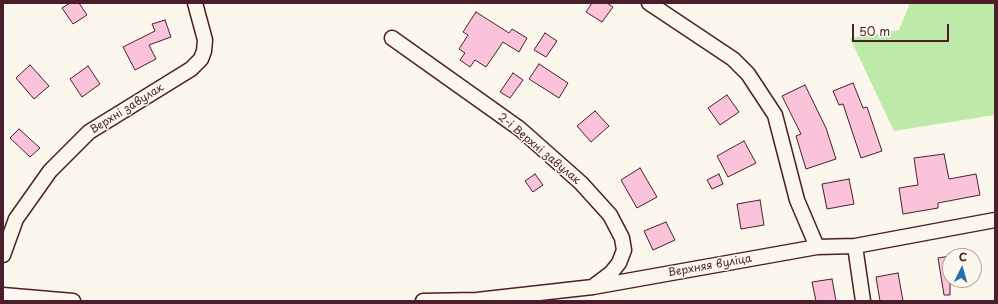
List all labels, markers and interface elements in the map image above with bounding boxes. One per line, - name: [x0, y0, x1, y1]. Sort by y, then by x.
- scale bar: [854, 16, 951, 42]
- text: 50 m: [859, 22, 890, 40]
- street label: Верхні завулак: [88, 81, 166, 137]
- street label: 2-і Верхні завулак: [495, 111, 583, 187]
- north arrow: [942, 248, 982, 288]
- text: С: [958, 248, 968, 265]
- street label: Верхняя вуліца: [667, 252, 753, 280]

